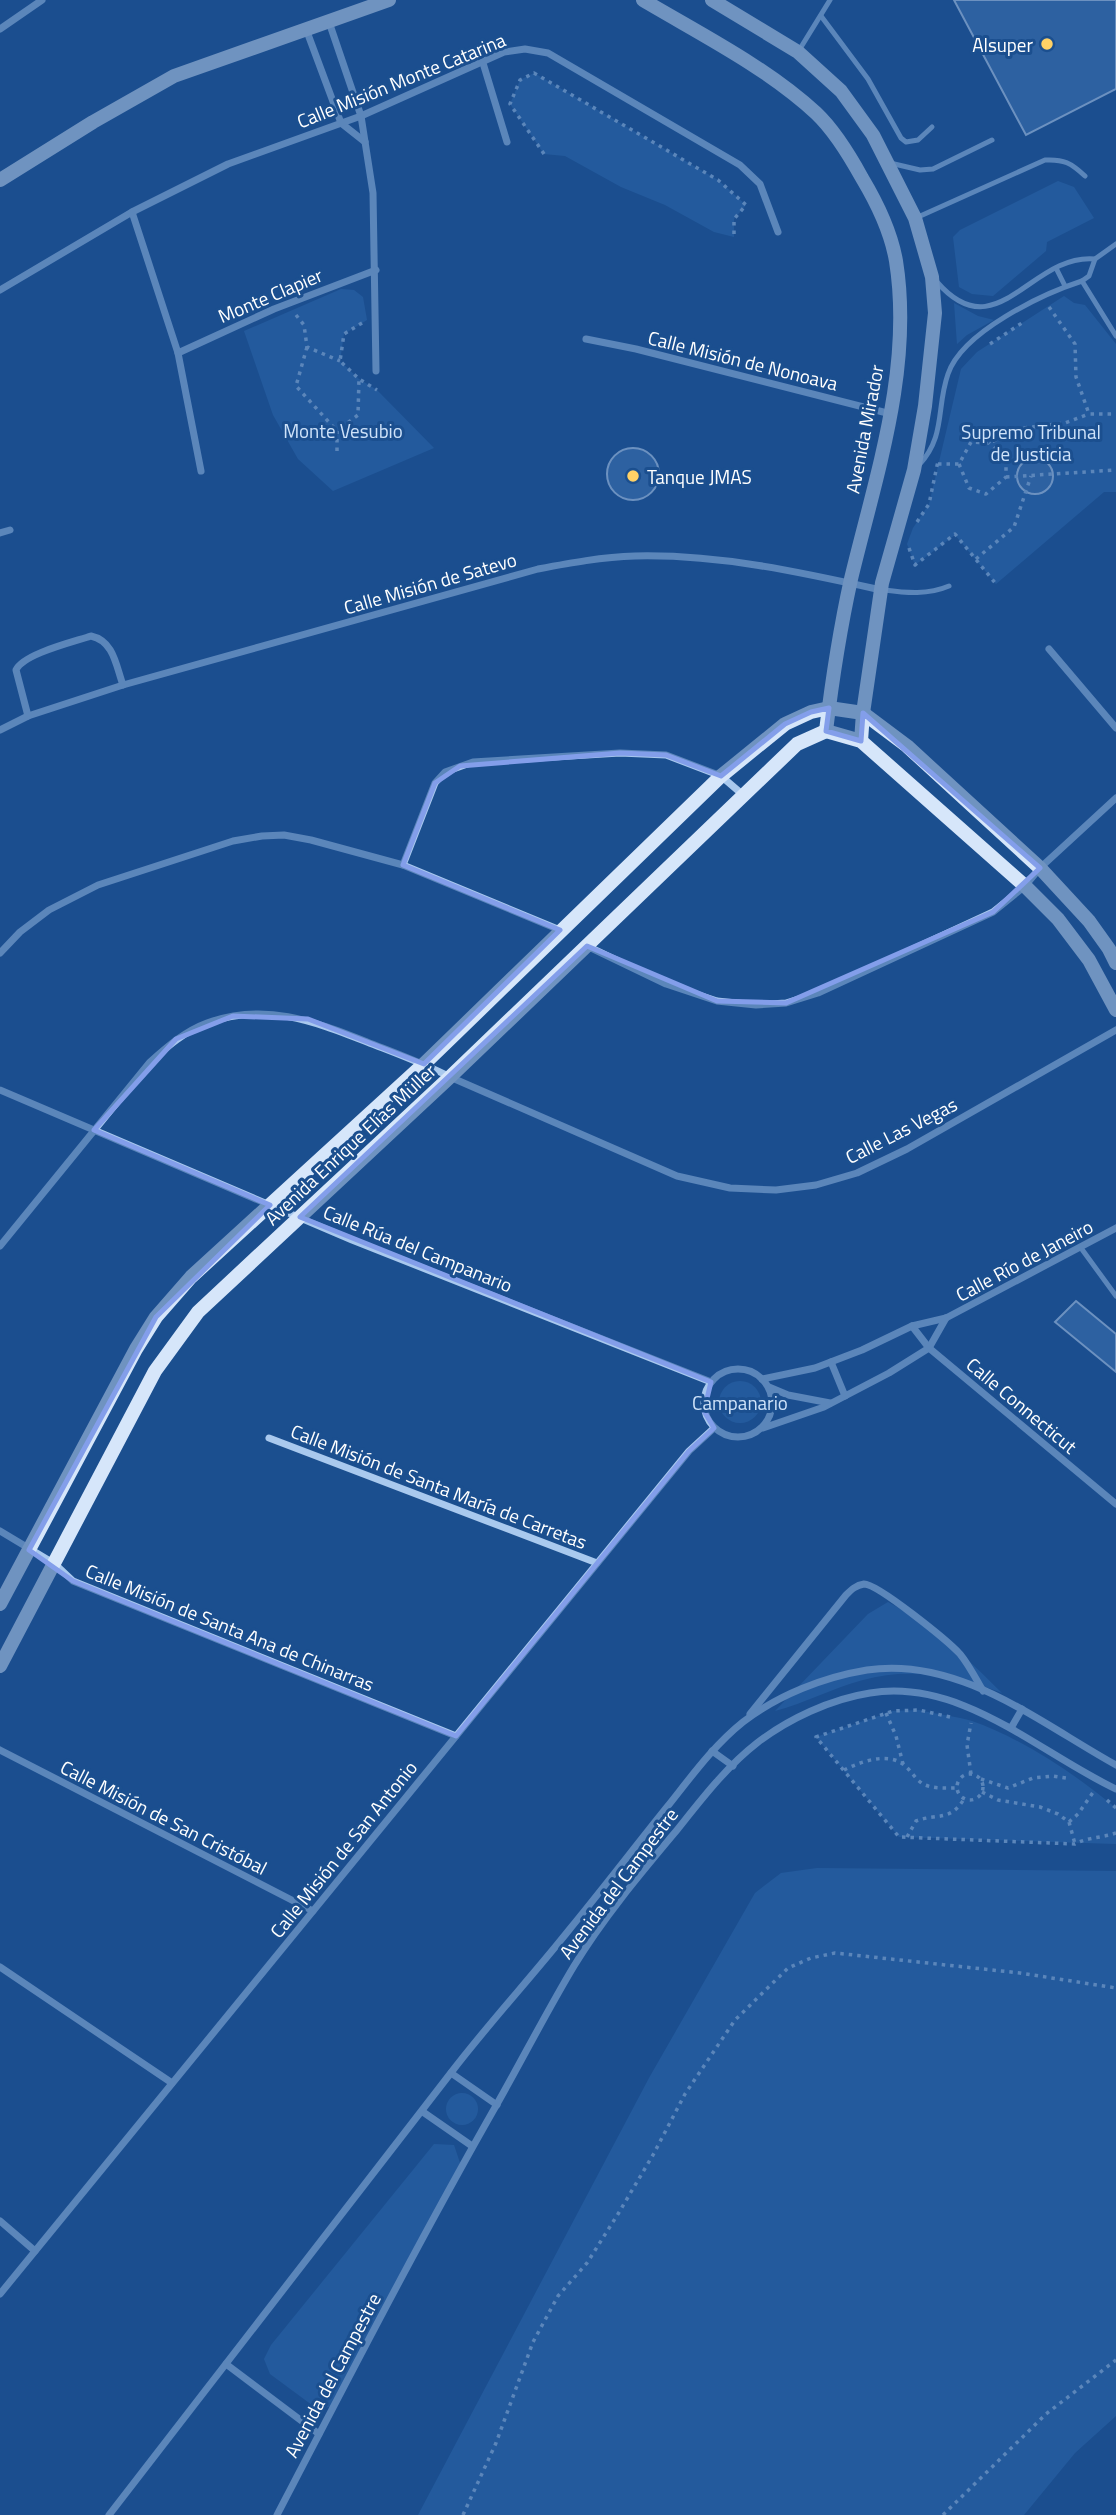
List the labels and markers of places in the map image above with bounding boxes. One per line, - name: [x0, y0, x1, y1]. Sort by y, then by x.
- place label: Alsuper: [972, 30, 1033, 59]
- marker: Alsuper: [1039, 36, 1055, 52]
- place label: Tanque JMAS: [647, 462, 752, 491]
- marker: Tanque JMAS: [625, 468, 641, 484]

